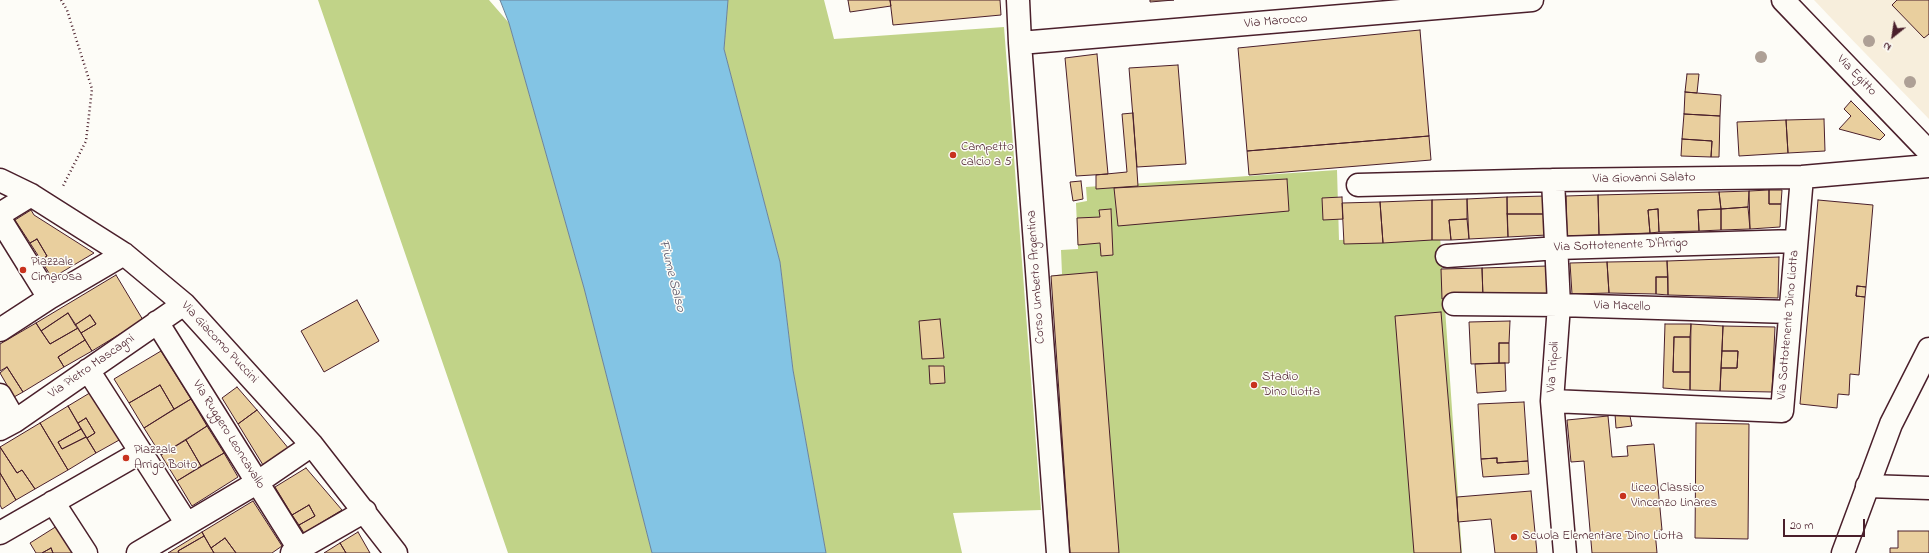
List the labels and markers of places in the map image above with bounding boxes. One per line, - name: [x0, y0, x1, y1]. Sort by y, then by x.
- place label: Campetto calcio a 5: [961, 140, 1014, 171]
- marker: Campetto calcio a 5: [948, 150, 958, 160]
- place label: Piazzale Cimarosa: [31, 255, 82, 286]
- marker: Piazzale Cimarosa: [18, 265, 28, 275]
- place label: Stadio Dino Liotta: [1262, 370, 1320, 401]
- marker: Stadio Dino Liotta: [1249, 380, 1259, 390]
- place label: Piazzale Arrigo Boito: [134, 443, 197, 474]
- marker: Piazzale Arrigo Boito: [121, 453, 131, 463]
- place label: Liceo Classico Vincenzo Linares: [1631, 481, 1717, 512]
- marker: Liceo Classico Vincenzo Linares: [1618, 491, 1628, 501]
- place label: Scuola Elementare Dino Liotta: [1522, 529, 1683, 545]
- marker: Scuola Elementare Dino Liotta: [1509, 532, 1519, 542]

